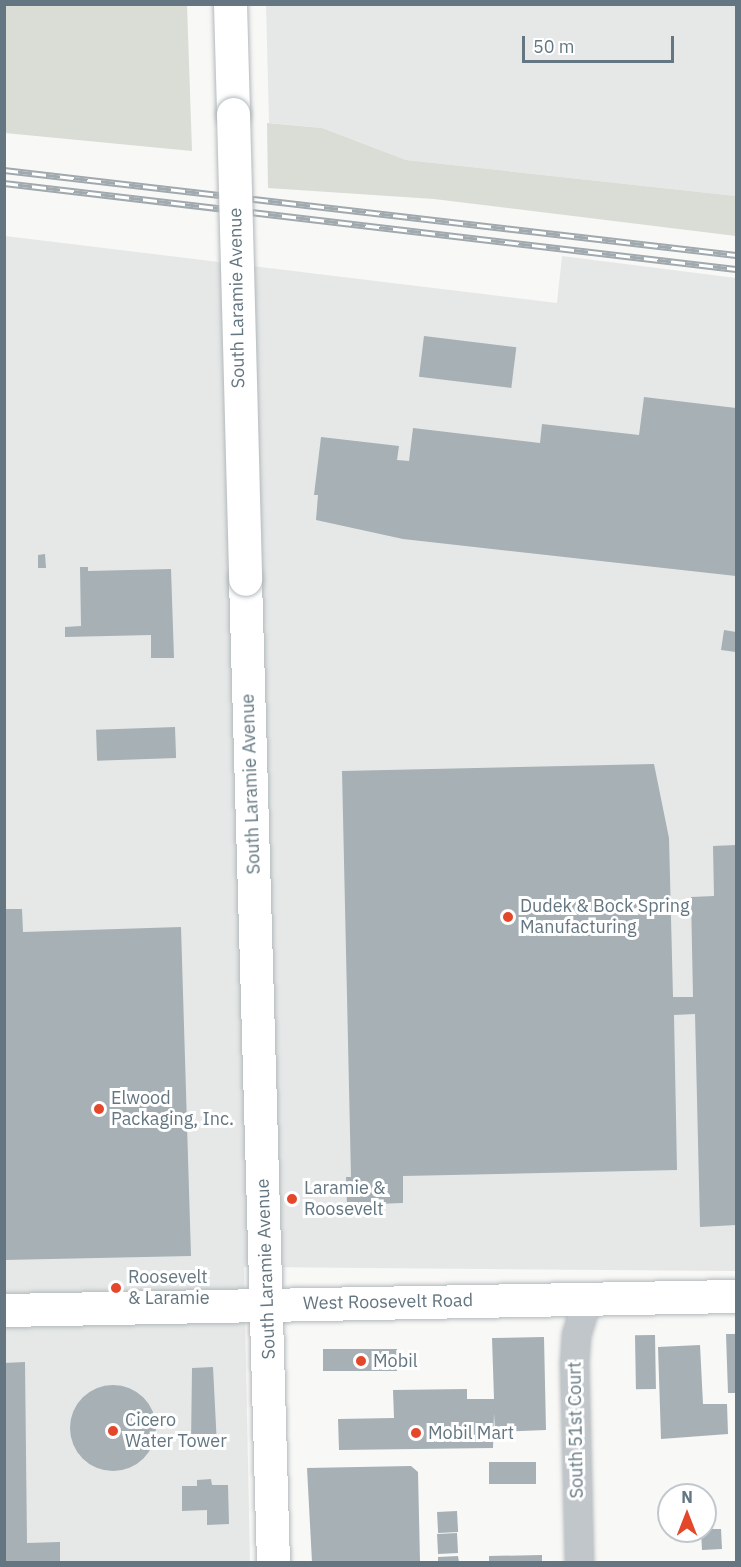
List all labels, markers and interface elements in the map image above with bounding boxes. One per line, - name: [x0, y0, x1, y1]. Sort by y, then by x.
- scale bar: [525, 24, 676, 62]
- text: 50 m: [533, 35, 575, 58]
- street label: South Laramie Avenue: [225, 207, 249, 389]
- street label: South Laramie Avenue: [237, 693, 265, 875]
- place label: Dudek & Bock Spring Manufacturing: [520, 896, 689, 938]
- marker: Dudek & Bock Spring Manufacturing: [501, 910, 515, 924]
- place label: Elwood Packaging, Inc.: [111, 1088, 234, 1130]
- marker: Elwood Packaging, Inc.: [92, 1102, 106, 1116]
- street label: South Laramie Avenue: [252, 1178, 280, 1360]
- place label: Laramie & Roosevelt: [304, 1178, 386, 1220]
- marker: Laramie & Roosevelt: [285, 1192, 299, 1206]
- place label: Roosevelt & Laramie: [128, 1267, 210, 1310]
- marker: Roosevelt & Laramie: [109, 1281, 123, 1295]
- street label: West Roosevelt Road: [303, 1290, 473, 1314]
- place label: Mobil: [373, 1350, 418, 1372]
- marker: Mobil: [354, 1354, 368, 1368]
- street label: South 51st Court: [564, 1361, 588, 1499]
- place label: Cicero Water Tower: [125, 1410, 227, 1452]
- place label: Mobil Mart: [428, 1422, 514, 1444]
- marker: Cicero Water Tower: [106, 1424, 120, 1438]
- marker: Mobil Mart: [409, 1426, 423, 1440]
- north arrow: [657, 1483, 717, 1543]
- text: N: [681, 1487, 693, 1507]

